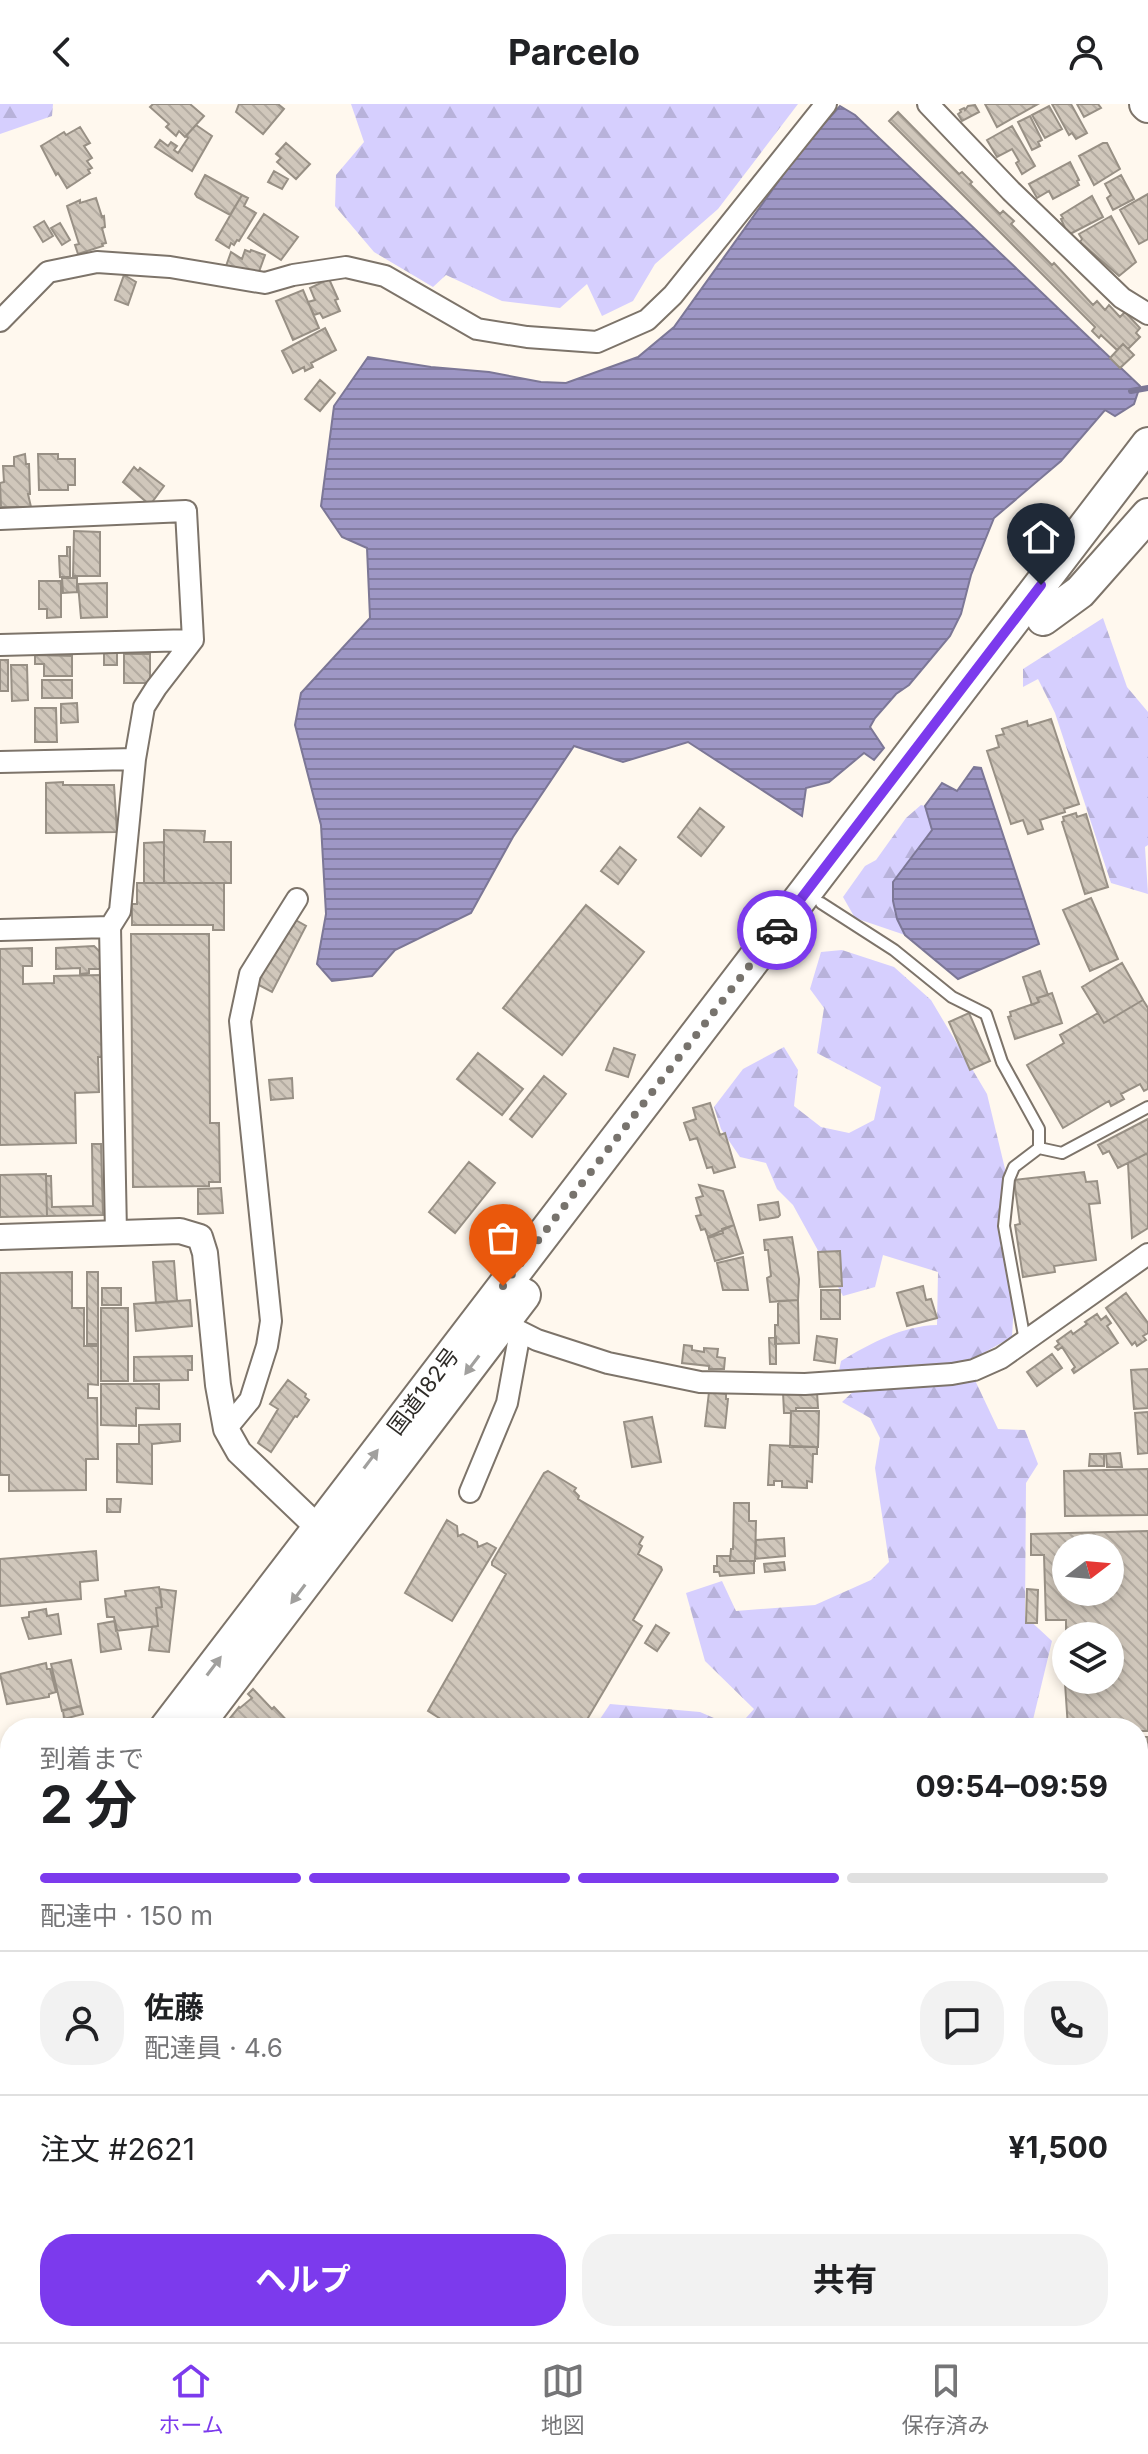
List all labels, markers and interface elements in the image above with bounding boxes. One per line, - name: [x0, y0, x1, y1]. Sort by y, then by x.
- icon: back: [40, 30, 84, 74]
- text: Parcelo: [508, 30, 640, 74]
- icon: person: [1064, 30, 1108, 74]
- pin: [1007, 503, 1075, 585]
- icon: home: [1019, 515, 1063, 559]
- courier: [737, 890, 817, 970]
- icon: car: [755, 908, 799, 952]
- pin: [469, 1204, 537, 1286]
- icon: bag: [481, 1216, 525, 1260]
- street label: 国道182号: [382, 1342, 464, 1440]
- one-way arrow: [464, 1354, 480, 1375]
- one-way arrow: [363, 1449, 379, 1469]
- north arrow: [1052, 1534, 1124, 1606]
- map controls: [1052, 1534, 1124, 1694]
- one-way arrow: [290, 1584, 306, 1604]
- button: layers: [1052, 1622, 1124, 1694]
- one-way arrow: [205, 1656, 221, 1676]
- text: 到着まで: [40, 1743, 144, 1774]
- text: 09:54–09:59: [915, 1768, 1108, 1804]
- text: 2 分: [40, 1773, 137, 1836]
- text: 配達中 · 150 m: [40, 1900, 213, 1931]
- button: person: [40, 1981, 124, 2065]
- button: chat: [920, 1981, 1004, 2065]
- button: phone: [1024, 1981, 1108, 2065]
- text: 佐藤: [144, 1989, 204, 2025]
- text: 配達員 · 4.6: [144, 2032, 283, 2063]
- text: ¥1,500: [1008, 2129, 1108, 2165]
- text: 注文 #2621: [40, 2131, 195, 2167]
- button: ヘルプ: [40, 2234, 566, 2326]
- button: 共有: [582, 2234, 1108, 2326]
- tab: ホーム: [158, 2359, 224, 2439]
- tab: 地図: [541, 2359, 585, 2439]
- tab: 保存済み: [902, 2359, 990, 2439]

